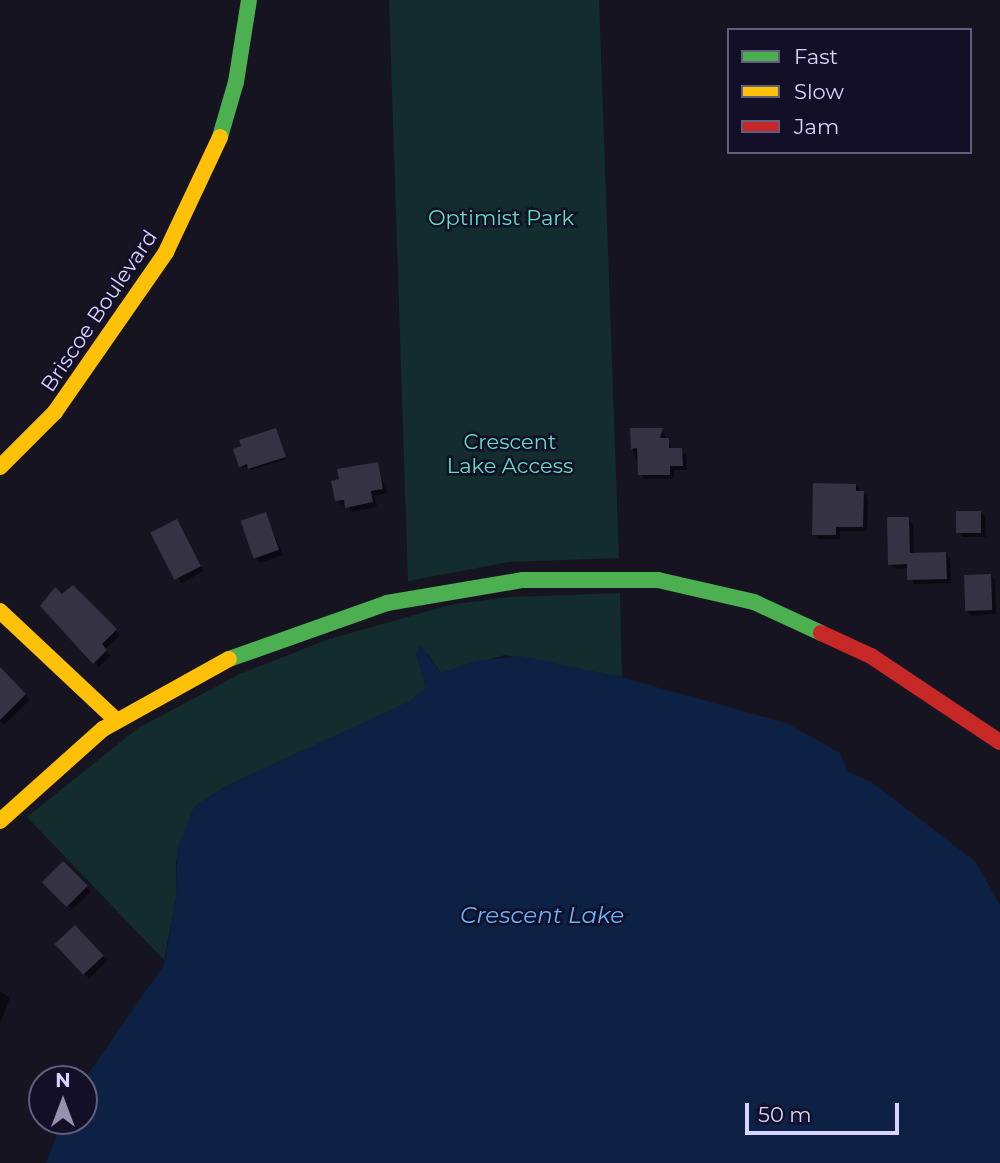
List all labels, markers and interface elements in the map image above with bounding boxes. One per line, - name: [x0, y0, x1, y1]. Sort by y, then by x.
- legend: [727, 28, 972, 154]
- text: Fast: [794, 44, 838, 69]
- text: Slow: [794, 79, 844, 104]
- text: Jam: [794, 114, 839, 139]
- park label: Optimist Park: [428, 205, 574, 231]
- street label: Briscoe Boulevard: [35, 225, 163, 397]
- park label: Crescent Lake Access: [447, 429, 573, 479]
- water label: Crescent Lake: [460, 901, 624, 929]
- north arrow: [28, 1065, 98, 1135]
- text: N: [55, 1069, 71, 1092]
- scale bar: [748, 1090, 902, 1134]
- text: 50 m: [758, 1102, 812, 1127]

